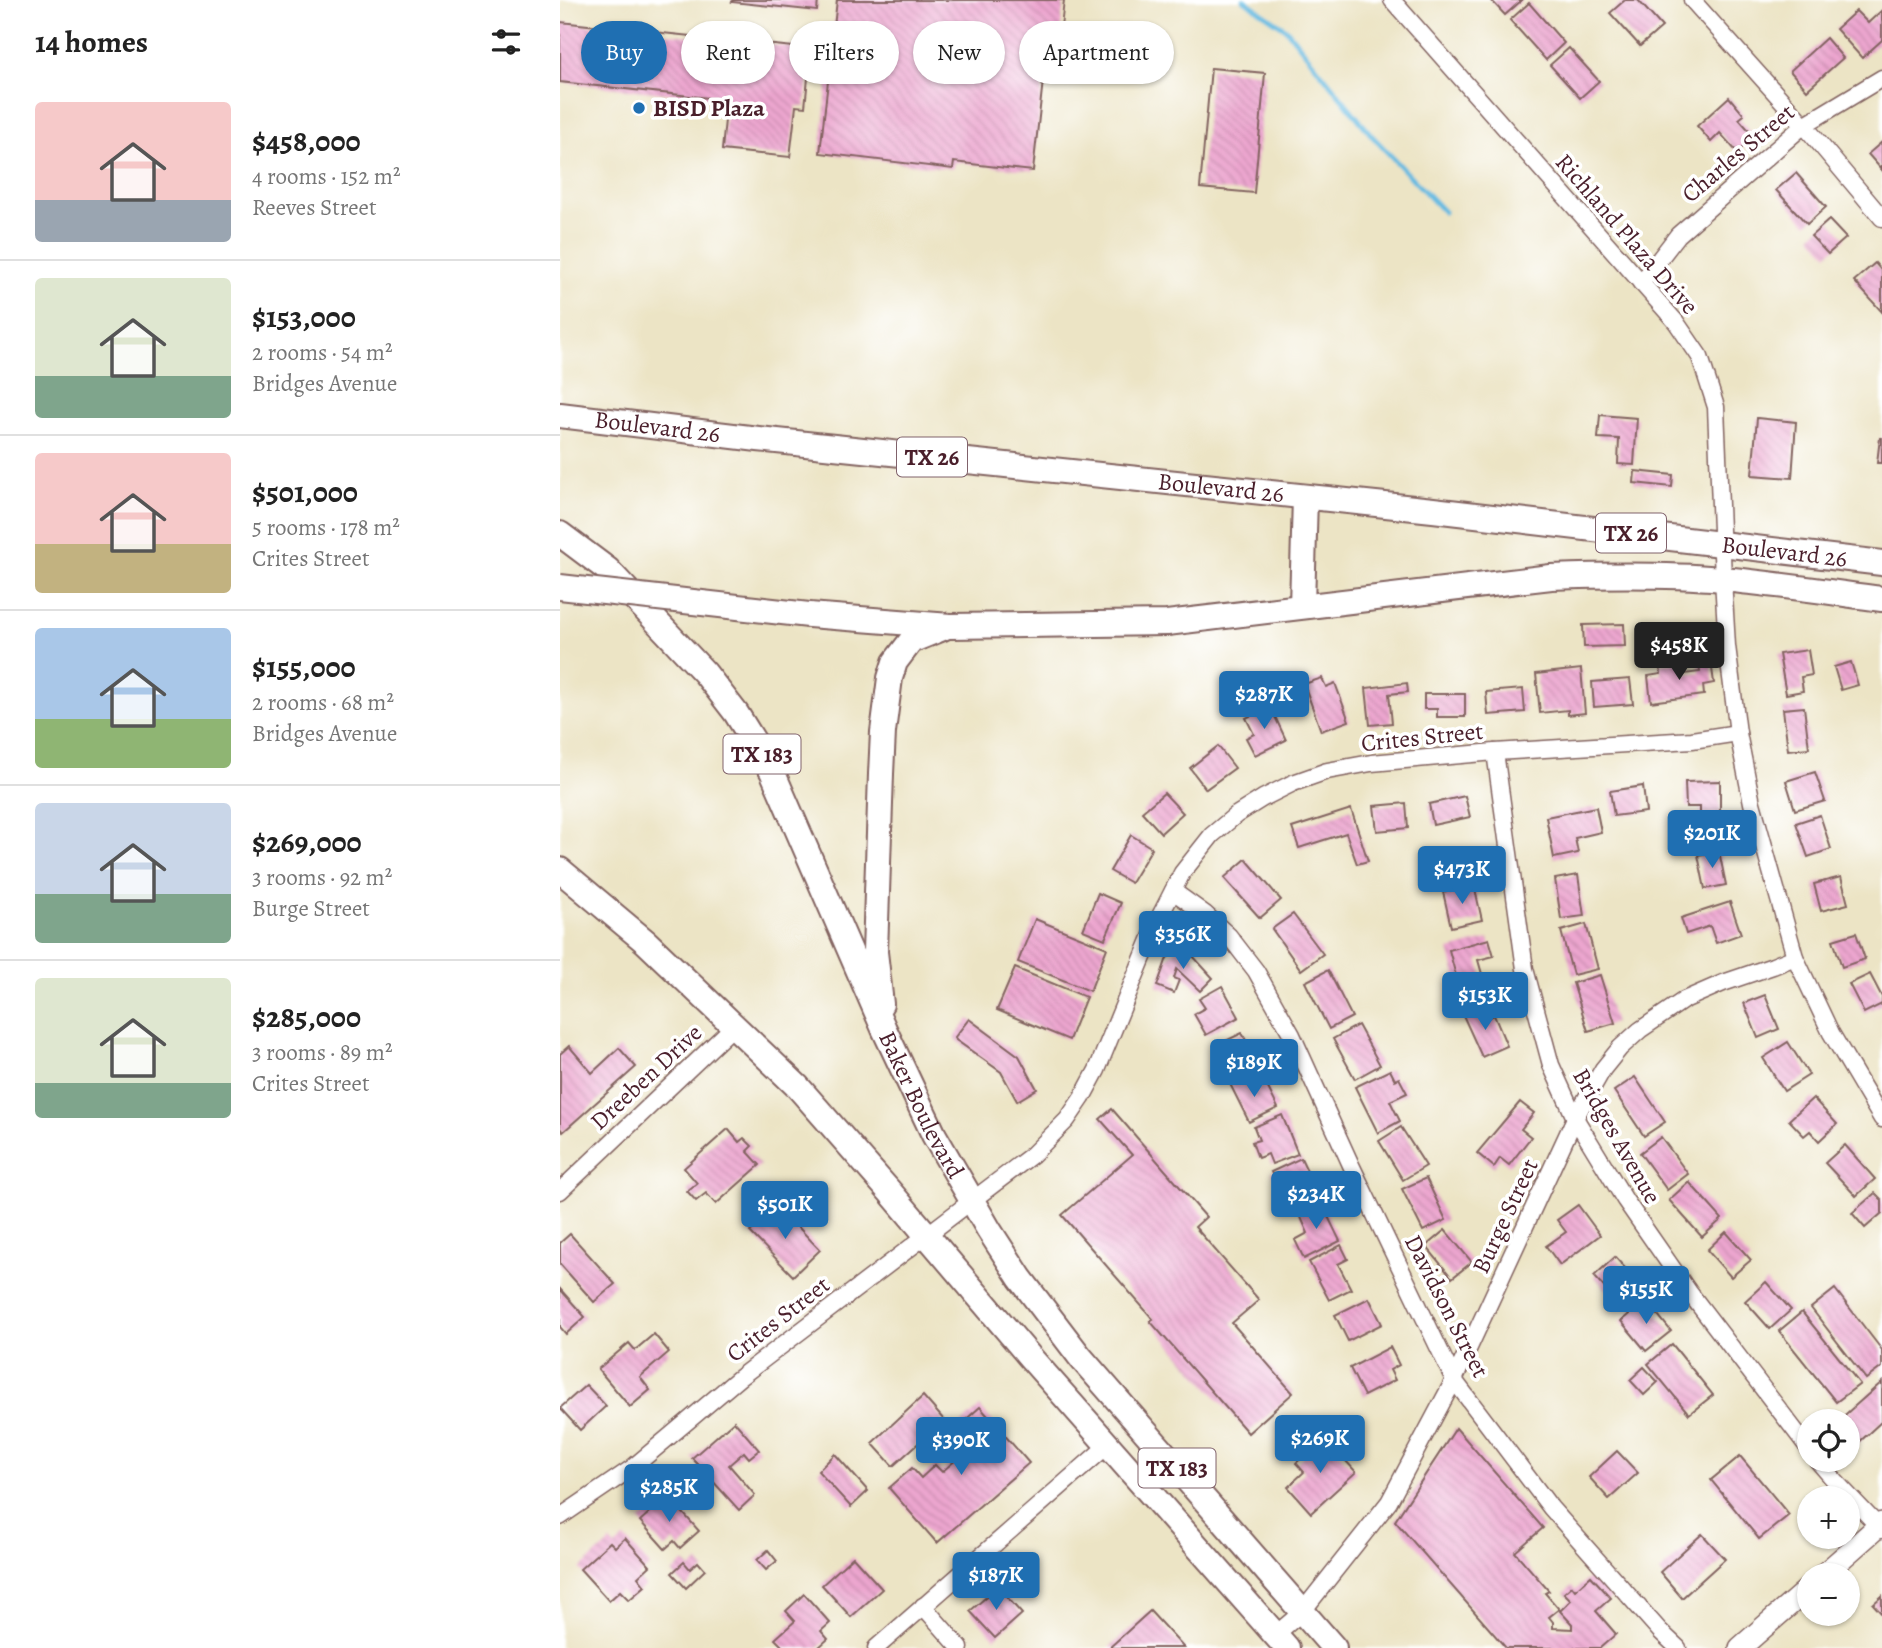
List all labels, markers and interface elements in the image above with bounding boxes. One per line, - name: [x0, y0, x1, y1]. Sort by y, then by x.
- chip: Buy: [581, 21, 667, 84]
- chip: Rent: [681, 21, 775, 84]
- chip: Filters: [789, 21, 899, 84]
- chip: New: [913, 21, 1005, 84]
- chip: Apartment: [1019, 21, 1174, 84]
- text: 14 homes: [35, 22, 148, 62]
- icon: filters: [487, 23, 525, 61]
- place label: BISD Plaza: [653, 92, 765, 124]
- street label: Charles Street: [1675, 96, 1801, 210]
- marker: BISD Plaza: [631, 100, 647, 116]
- text: $458,000: [252, 121, 361, 161]
- icon: home: [91, 130, 175, 214]
- street label: Richland Plaza Drive: [1548, 147, 1706, 321]
- text: 4 rooms · 152 m²: [252, 161, 400, 192]
- text: Reeves Street: [252, 192, 377, 223]
- text: $153,000: [252, 297, 356, 337]
- icon: home: [91, 306, 175, 390]
- text: 2 rooms · 54 m²: [252, 337, 393, 368]
- text: Bridges Avenue: [252, 368, 397, 399]
- street label: Boulevard 26: [593, 403, 722, 450]
- road number: TX 26: [897, 438, 967, 477]
- street label: Boulevard 26: [1157, 465, 1285, 510]
- text: $501,000: [252, 472, 358, 512]
- icon: home: [91, 481, 175, 565]
- text: 5 rooms · 178 m²: [252, 512, 400, 543]
- road number: TX 26: [1596, 513, 1666, 552]
- street label: Boulevard 26: [1720, 528, 1849, 575]
- text: Crites Street: [252, 543, 369, 574]
- pin: $458K: [1630, 622, 1728, 682]
- text: $458K: [1650, 629, 1708, 660]
- text: $155,000: [252, 647, 356, 687]
- icon: home: [91, 656, 175, 740]
- pin: $287K: [1215, 672, 1313, 731]
- text: $287K: [1235, 678, 1293, 709]
- text: 2 rooms · 68 m²: [252, 687, 394, 718]
- street label: Crites Street: [1359, 715, 1485, 759]
- text: Bridges Avenue: [252, 718, 397, 749]
- road number: TX 183: [724, 734, 801, 774]
- pin: $201K: [1663, 810, 1761, 870]
- text: $201K: [1684, 817, 1740, 848]
- text: $269,000: [252, 822, 362, 862]
- icon: home: [91, 831, 175, 915]
- pin: $473K: [1413, 846, 1511, 906]
- text: $473K: [1434, 853, 1490, 884]
- text: 3 rooms · 92 m²: [252, 862, 392, 893]
- text: Burge Street: [252, 893, 370, 924]
- pin: $356K: [1134, 912, 1232, 971]
- text: $356K: [1155, 918, 1211, 949]
- pin: $153K: [1436, 972, 1534, 1032]
- text: $153K: [1458, 979, 1512, 1010]
- text: $285,000: [252, 997, 361, 1037]
- icon: home: [91, 1006, 175, 1090]
- street label: Dreeben Drive: [583, 1017, 709, 1137]
- street label: Baker Boulevard: [871, 1026, 972, 1184]
- text: 3 rooms · 89 m²: [252, 1037, 393, 1068]
- pin: $189K: [1205, 1040, 1303, 1099]
- text: $189K: [1226, 1046, 1282, 1077]
- street label: Bridges Avenue: [1565, 1062, 1669, 1210]
- text: Crites Street: [252, 1068, 369, 1099]
- street label: Burge Street: [1464, 1153, 1546, 1279]
- pin: $234K: [1267, 1172, 1365, 1231]
- text: $234K: [1287, 1178, 1345, 1209]
- pin: $501K: [736, 1182, 834, 1241]
- text: $501K: [757, 1188, 813, 1219]
- street label: Davidson Street: [1397, 1229, 1497, 1383]
- pin: $155K: [1597, 1266, 1695, 1326]
- street label: Crites Street: [720, 1269, 836, 1369]
- text: $155K: [1619, 1273, 1673, 1304]
- map controls: [1797, 1409, 1860, 1626]
- button: locate: [1797, 1409, 1860, 1472]
- pin: $269K: [1271, 1416, 1369, 1475]
- pin: $390K: [912, 1418, 1010, 1477]
- text: $269K: [1291, 1422, 1349, 1453]
- text: $390K: [932, 1424, 990, 1455]
- road number: TX 183: [1138, 1448, 1216, 1488]
- pin: $285K: [620, 1464, 718, 1524]
- text: $285K: [640, 1471, 698, 1502]
- button: +: [1797, 1486, 1860, 1549]
- pin: $187K: [947, 1552, 1045, 1612]
- text: $187K: [969, 1559, 1023, 1590]
- button: −: [1797, 1563, 1860, 1626]

